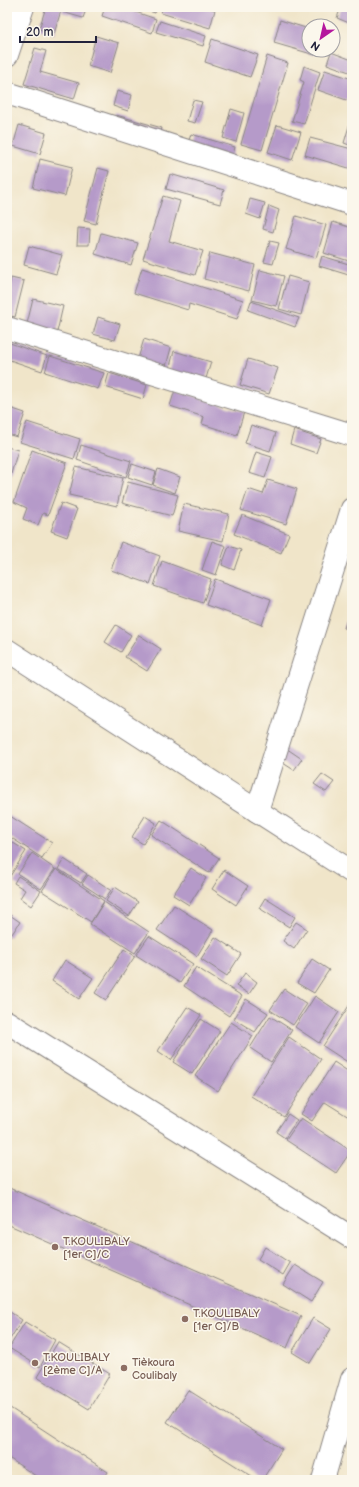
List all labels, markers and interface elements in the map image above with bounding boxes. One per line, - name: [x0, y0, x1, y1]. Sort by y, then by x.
- scale bar: [20, 18, 96, 44]
- north arrow: [301, 18, 341, 58]
- text: 20 m: [26, 25, 53, 40]
- text: N: [309, 38, 323, 54]
- place label: T.KOULIBALY [1er C]/C: [63, 1235, 130, 1261]
- marker: T.KOULIBALY [1er C]/C: [50, 1242, 60, 1252]
- place label: T.KOULIBALY [1er C]/B: [193, 1307, 260, 1333]
- marker: T.KOULIBALY [1er C]/B: [180, 1314, 190, 1324]
- place label: T.KOULIBALY [2ème C]/A: [43, 1351, 110, 1377]
- place label: Tièkoura Coulibaly: [132, 1356, 177, 1382]
- marker: T.KOULIBALY [2ème C]/A: [30, 1358, 40, 1368]
- marker: Tièkoura Coulibaly: [119, 1363, 129, 1373]

